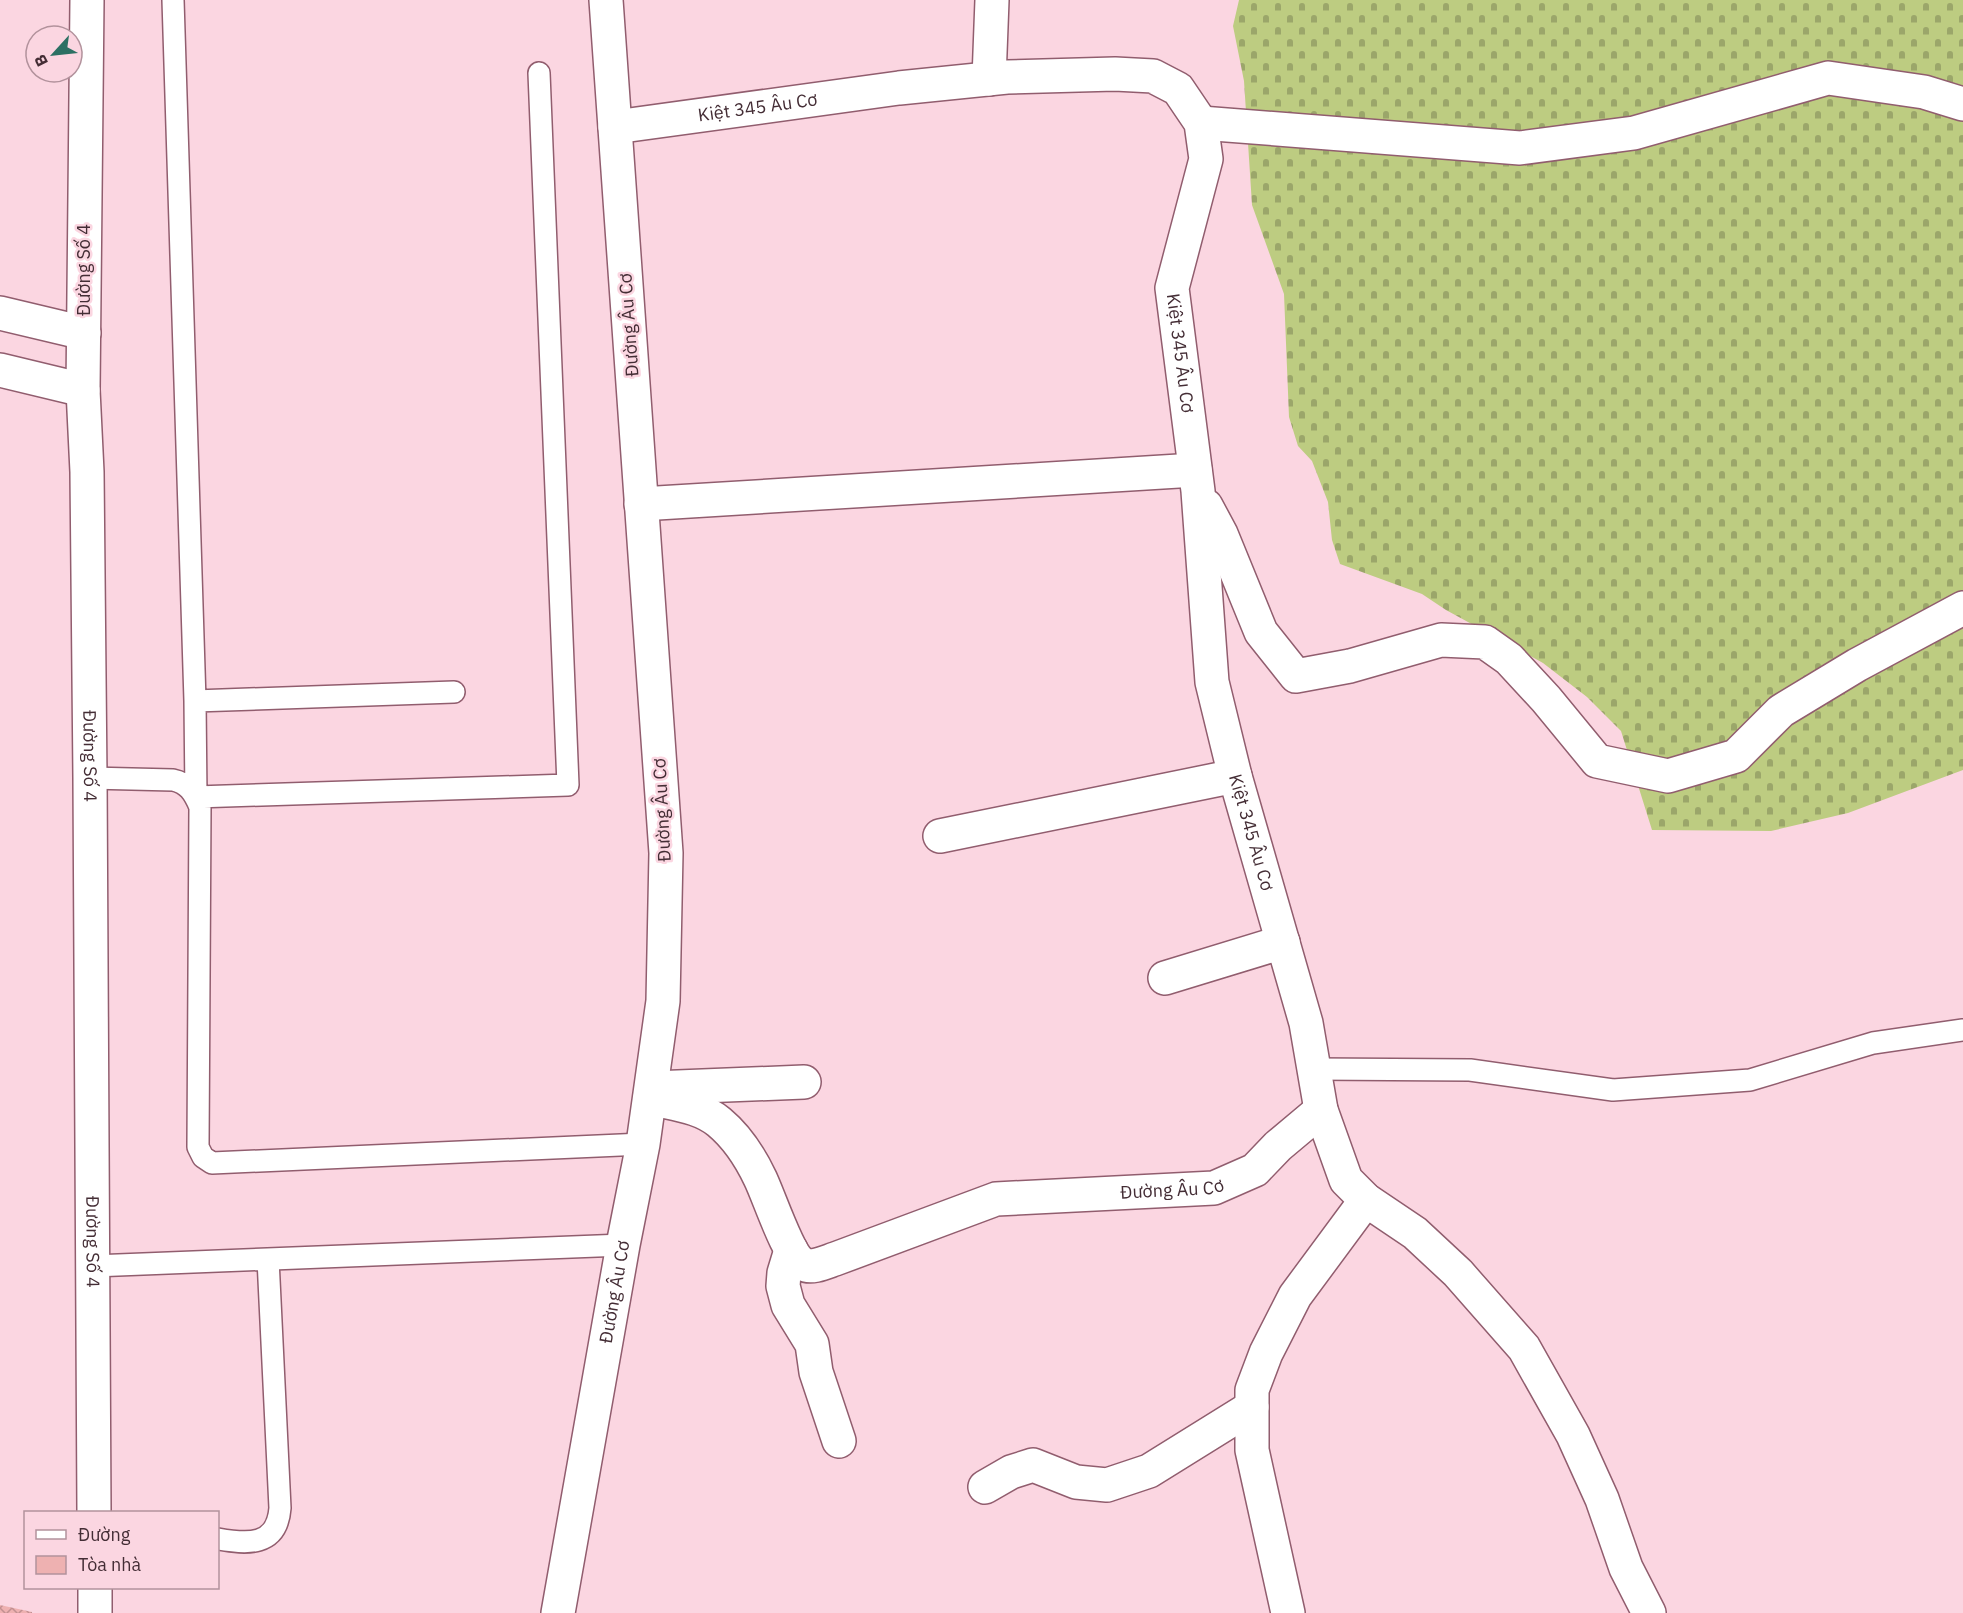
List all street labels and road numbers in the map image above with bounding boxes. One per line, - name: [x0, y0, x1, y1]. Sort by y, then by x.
- street label: Kiệt 345 Âu Cơ: [696, 87, 819, 126]
- street label: Đường Số 4: [72, 224, 95, 316]
- street label: Đường Âu Cơ: [613, 273, 644, 378]
- street label: Kiệt 345 Âu Cơ: [1162, 292, 1200, 414]
- street label: Đường Số 4: [78, 710, 102, 802]
- street label: Đường Âu Cơ: [647, 758, 676, 862]
- street label: Kiệt 345 Âu Cơ: [1224, 771, 1279, 893]
- street label: Đường Âu Cơ: [1120, 1173, 1227, 1204]
- street label: Đường Số 4: [81, 1196, 105, 1288]
- street label: Đường Âu Cơ: [594, 1239, 635, 1345]

